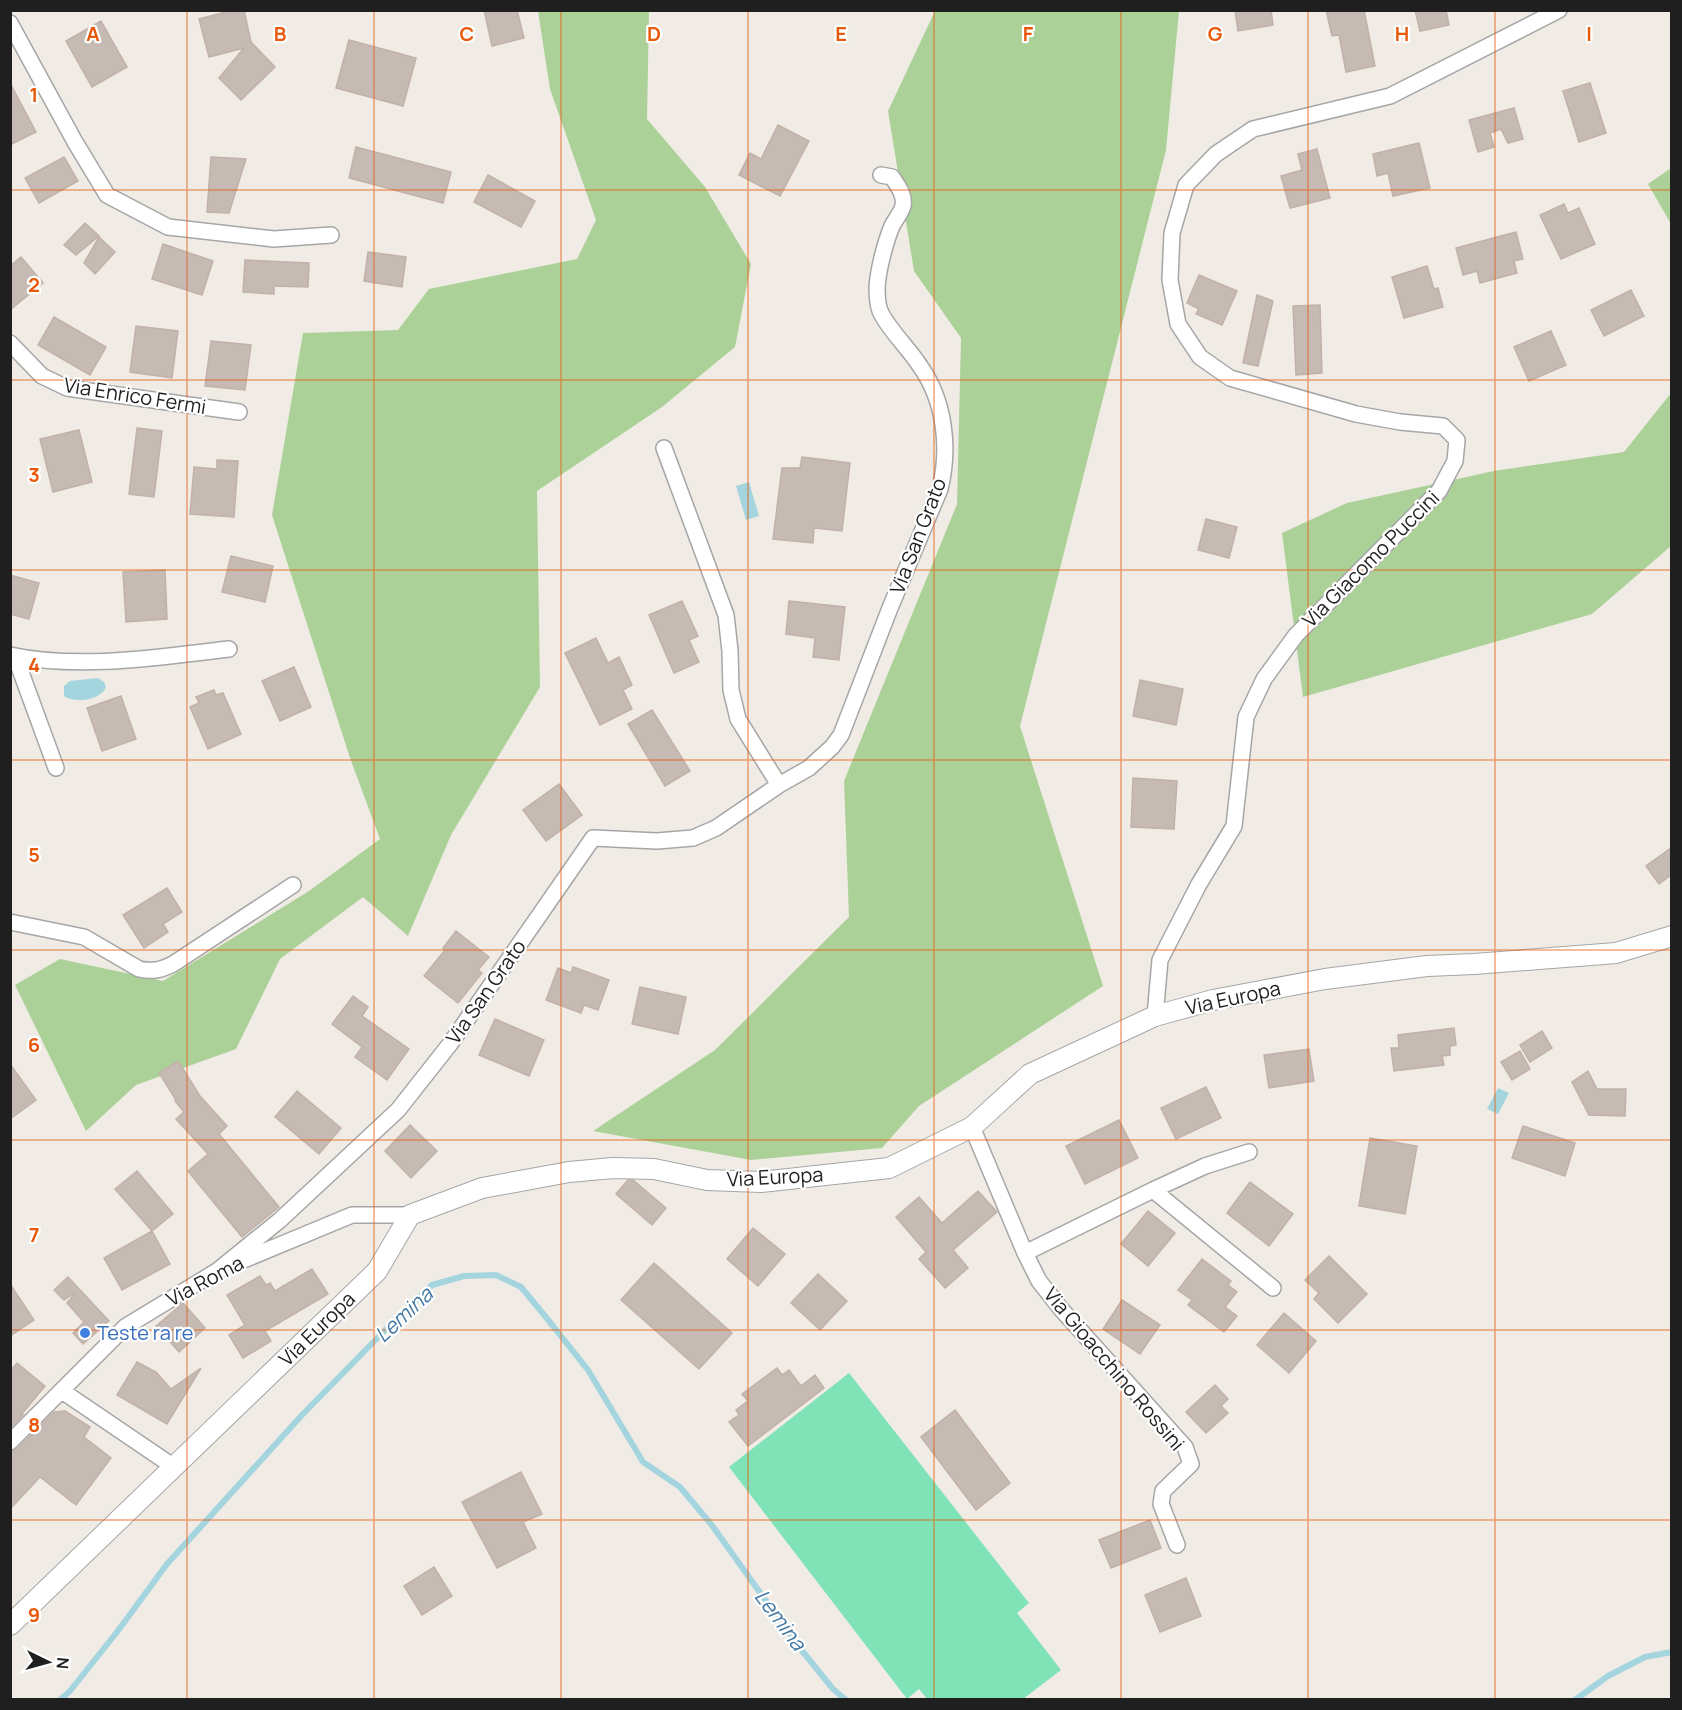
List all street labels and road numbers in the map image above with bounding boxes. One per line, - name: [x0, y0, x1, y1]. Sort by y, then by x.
- street label: Via Enrico Fermi: [62, 371, 208, 420]
- street label: Via San Grato: [883, 474, 952, 598]
- street label: Via Giacomo Puccini: [1296, 484, 1445, 633]
- street label: Via San Grato: [439, 934, 532, 1050]
- street label: Via Europa: [1183, 974, 1283, 1021]
- street label: Via Europa: [726, 1160, 824, 1193]
- street label: Via Roma: [161, 1249, 248, 1312]
- street label: Via Gioacchino Rossini: [1038, 1281, 1191, 1456]
- street label: Via Europa: [273, 1285, 361, 1372]

